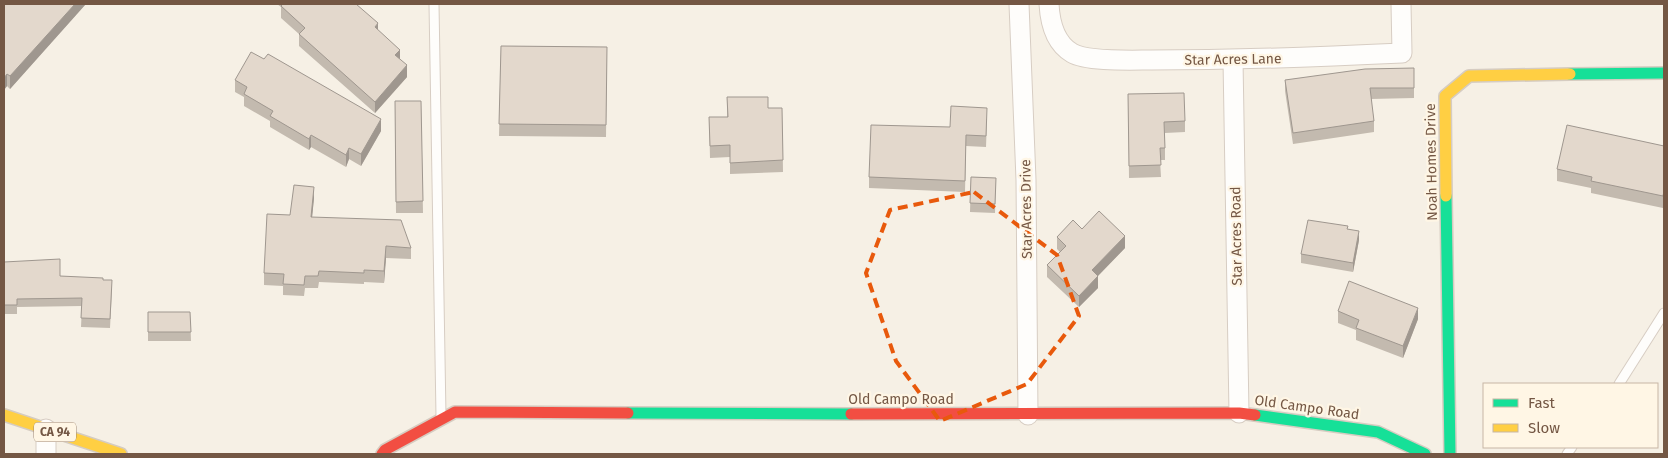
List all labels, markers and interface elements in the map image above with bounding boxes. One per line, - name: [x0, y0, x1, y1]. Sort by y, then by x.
- street label: Star Acres Lane: [1184, 50, 1282, 69]
- street label: Noah Homes Drive: [1422, 103, 1441, 221]
- street label: Star Acres Drive: [1017, 159, 1036, 259]
- street label: Star Acres Road: [1227, 186, 1246, 286]
- legend: [1483, 383, 1658, 448]
- street label: Old Campo Road: [848, 391, 954, 408]
- street label: Old Campo Road: [1253, 392, 1360, 423]
- text: Fast: [1528, 394, 1555, 412]
- text: Slow: [1528, 419, 1560, 437]
- road number: CA 94: [34, 422, 76, 442]

